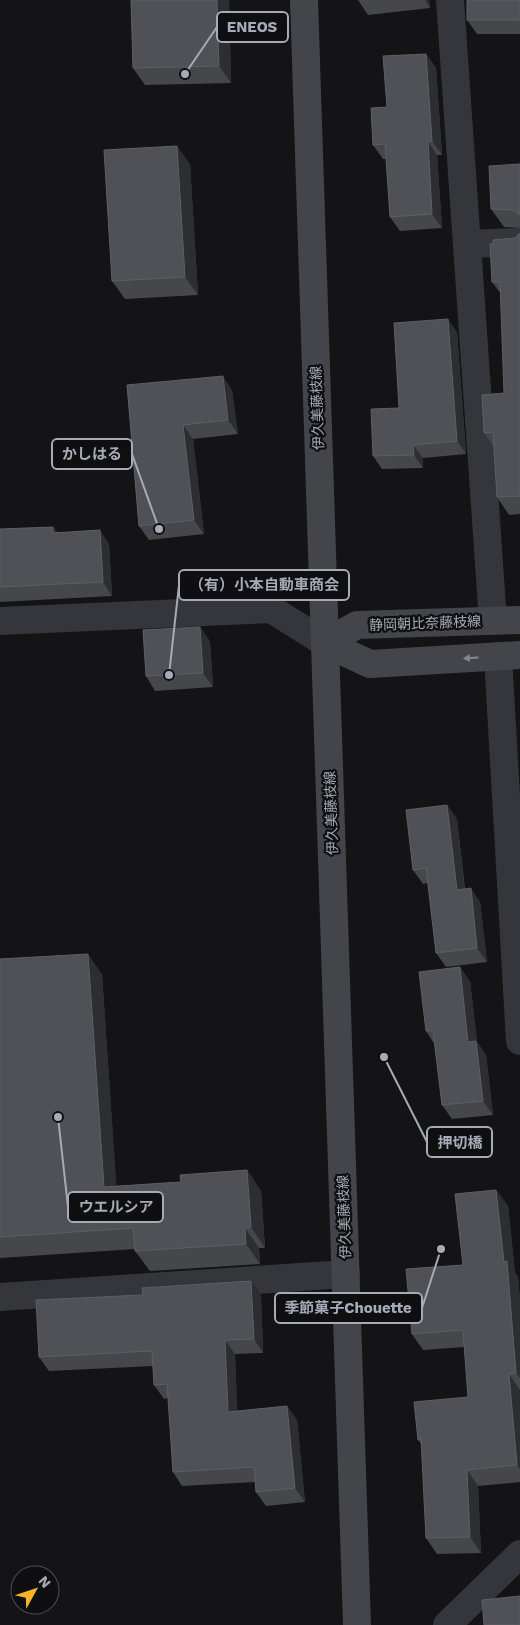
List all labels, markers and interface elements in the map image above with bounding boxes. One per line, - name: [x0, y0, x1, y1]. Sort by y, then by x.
- callout: ENEOS: [217, 12, 288, 42]
- text: ENEOS: [227, 18, 278, 36]
- street label: 伊久美藤枝線: [308, 366, 326, 450]
- callout: かしはる: [52, 439, 132, 469]
- text: かしはる: [62, 445, 122, 463]
- callout: （有）小本自動車商会: [179, 570, 349, 600]
- text: （有）小本自動車商会: [189, 576, 339, 594]
- street label: 静岡朝比奈藤枝線: [369, 613, 481, 633]
- one-way arrow: [463, 654, 479, 662]
- street label: 伊久美藤枝線: [322, 771, 340, 855]
- callout: 押切橋: [427, 1127, 492, 1157]
- text: 押切橋: [437, 1134, 483, 1152]
- street label: 伊久美藤枝線: [335, 1175, 353, 1259]
- callout: ウエルシア: [68, 1192, 163, 1222]
- text: ウエルシア: [78, 1198, 154, 1216]
- callout: 季節菓子Chouette: [275, 1293, 422, 1323]
- text: 季節菓子Chouette: [284, 1299, 412, 1317]
- north arrow: [10, 1565, 60, 1615]
- text: N: [35, 1573, 54, 1591]

